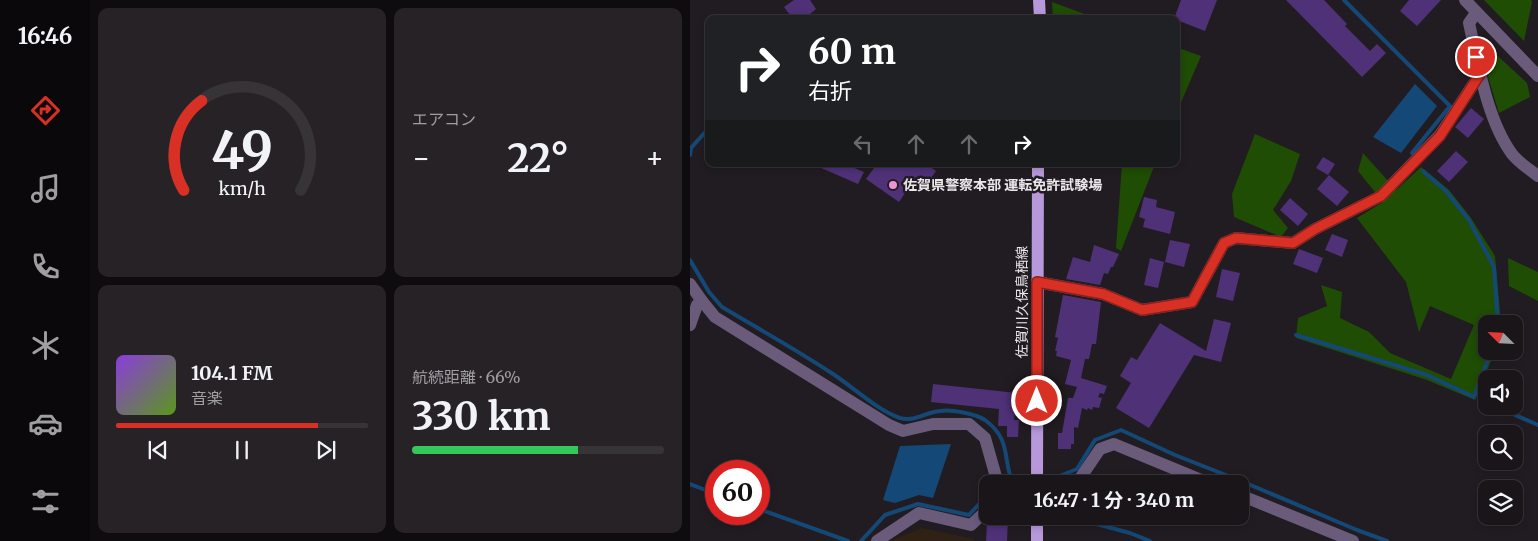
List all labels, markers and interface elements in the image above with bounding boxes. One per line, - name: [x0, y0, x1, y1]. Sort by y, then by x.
- text: 16:46: [18, 22, 72, 50]
- text: 60 m: [808, 30, 896, 74]
- icon: right: [725, 35, 790, 100]
- pin: [1455, 36, 1497, 78]
- icon: arrive: [1462, 43, 1490, 71]
- text: 右折: [808, 77, 852, 105]
- icon: directions: [28, 93, 63, 128]
- text: エアコン: [412, 109, 476, 129]
- text: 49: [211, 118, 273, 183]
- icon: left: [849, 130, 877, 158]
- icon: ahead: [902, 130, 930, 158]
- icon: ahead: [955, 130, 983, 158]
- icon: right: [1008, 130, 1036, 158]
- text: 22°: [507, 135, 569, 182]
- text: −: [412, 140, 431, 176]
- text: +: [645, 140, 664, 176]
- icon: music: [28, 171, 63, 206]
- place label: 佐賀県警察本部 運転免許試験場: [903, 176, 1102, 194]
- text: km/h: [218, 177, 266, 200]
- marker: 佐賀県警察本部 運転免許試験場: [887, 179, 899, 191]
- street label: 佐賀川久保鳥栖線: [1013, 246, 1031, 358]
- icon: phone: [28, 249, 63, 284]
- north arrow: [1478, 315, 1522, 360]
- map controls: [1478, 315, 1523, 525]
- icon: climate: [28, 328, 63, 363]
- text: 104.1 FM: [191, 361, 273, 385]
- text: 航続距離 · 66%: [412, 367, 521, 387]
- button: sound: [1478, 370, 1523, 415]
- position arrow: [1010, 374, 1062, 426]
- text: 音楽: [191, 388, 223, 408]
- text: 330 km: [412, 393, 551, 440]
- icon: car: [28, 406, 63, 441]
- button: search: [1478, 425, 1523, 470]
- icon: previous: [144, 436, 172, 464]
- icon: pause: [228, 436, 256, 464]
- icon: next: [312, 436, 340, 464]
- speed limit sign: 60: [705, 460, 770, 525]
- button: layers: [1478, 480, 1523, 525]
- icon: filters: [28, 484, 63, 519]
- text: 16:47 · 1 分 · 340 m: [1034, 488, 1194, 512]

